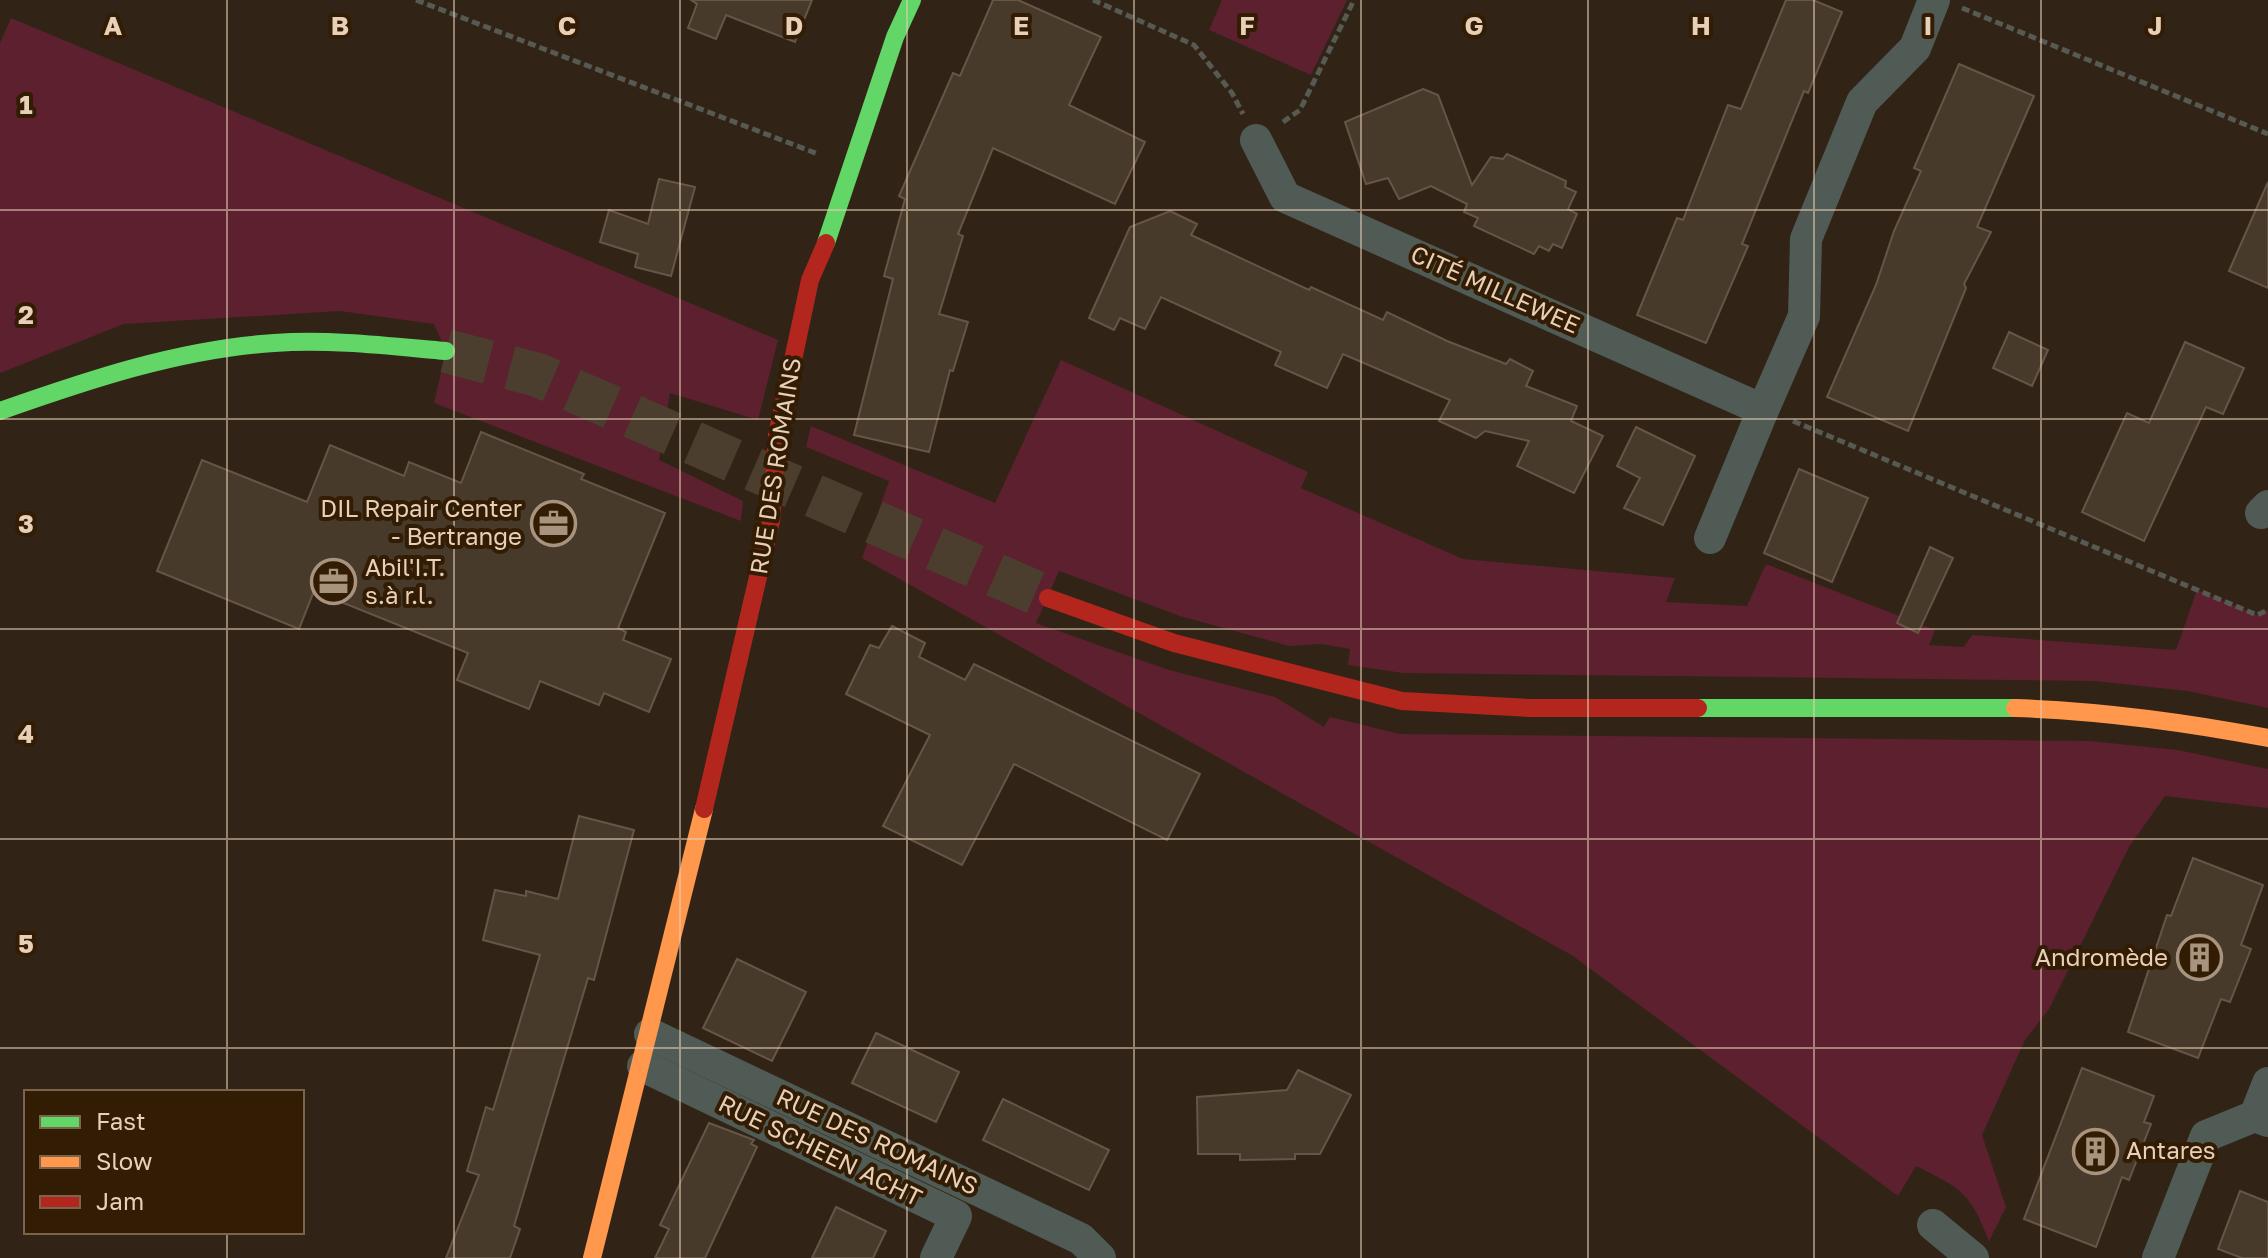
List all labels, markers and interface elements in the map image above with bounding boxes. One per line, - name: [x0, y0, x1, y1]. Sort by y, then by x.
- text: A: [104, 10, 123, 41]
- text: B: [331, 10, 349, 41]
- text: C: [558, 10, 576, 41]
- text: D: [785, 10, 803, 41]
- text: E: [1013, 10, 1029, 41]
- text: F: [1239, 10, 1255, 41]
- text: G: [1464, 10, 1484, 41]
- text: H: [1691, 10, 1711, 41]
- text: I: [1924, 10, 1932, 41]
- text: J: [2148, 10, 2162, 41]
- text: 1: [19, 89, 33, 120]
- street label: CITÉ MILLEWEE: [1407, 238, 1585, 339]
- text: 2: [18, 299, 34, 330]
- street label: RUE DES ROMAINS: [743, 355, 806, 576]
- place label: DIL Repair Center - Bertrange: [320, 493, 522, 550]
- office icon: DIL Repair Center - Bertrange: [529, 499, 577, 547]
- text: 3: [18, 508, 34, 539]
- place label: Abil'I.T. s.à r.l.: [365, 552, 445, 609]
- office icon: Abil'I.T. s.à r.l.: [310, 558, 358, 606]
- text: 4: [18, 718, 34, 749]
- text: 5: [18, 928, 34, 959]
- building icon: Andromède: [2175, 934, 2223, 982]
- place label: Andromède: [2035, 942, 2168, 971]
- street label: RUE DES ROMAINS: [772, 1081, 983, 1200]
- street label: RUE SCHEEN ACHT: [714, 1088, 927, 1212]
- legend: [24, 1090, 304, 1234]
- text: Fast: [96, 1106, 146, 1135]
- building icon: Antares: [2071, 1127, 2119, 1175]
- place label: Antares: [2126, 1135, 2216, 1164]
- text: Slow: [96, 1146, 152, 1175]
- text: Jam: [96, 1186, 144, 1215]

